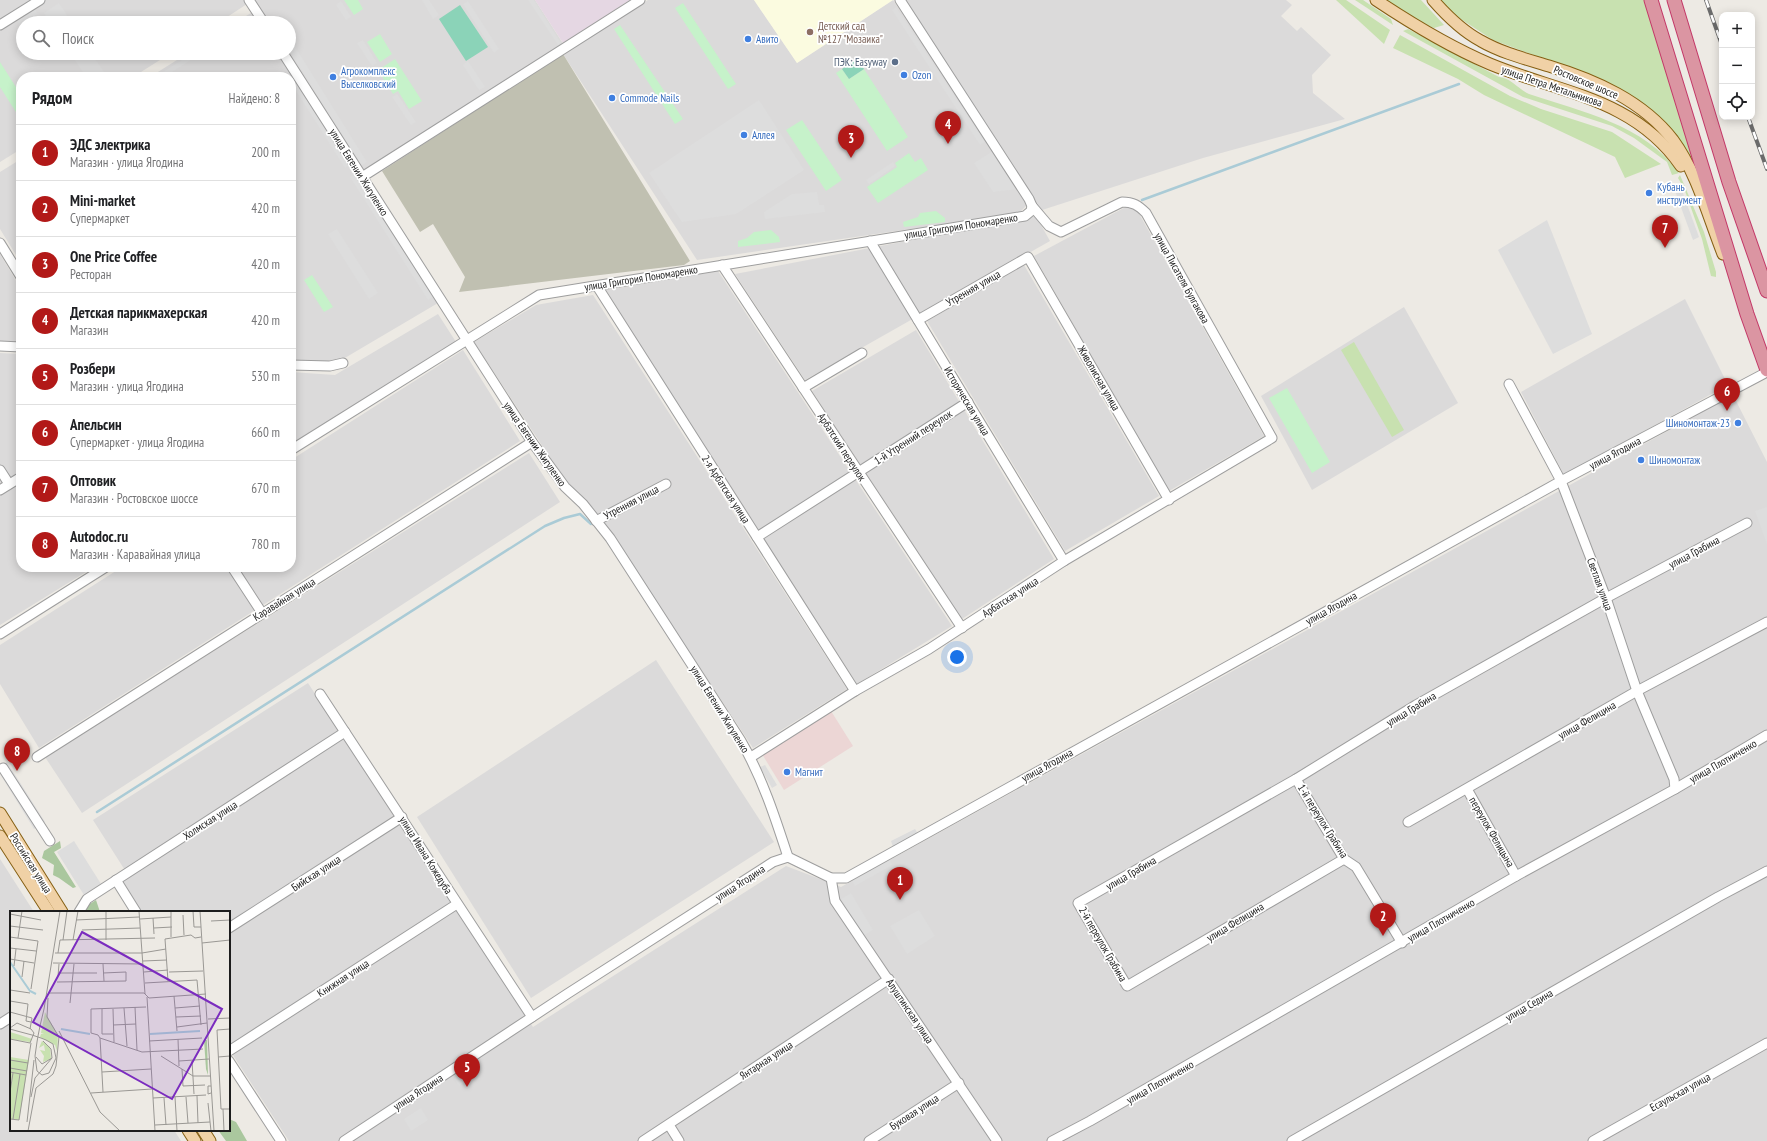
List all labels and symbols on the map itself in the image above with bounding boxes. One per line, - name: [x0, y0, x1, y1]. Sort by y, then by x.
- place label: Детский сад №127 "Мозаика": [818, 19, 883, 46]
- marker: Детский сад №127 "Мозаика": [805, 27, 815, 37]
- place label: Авито: [756, 32, 779, 46]
- marker: Авито: [743, 34, 753, 44]
- place label: ПЭК: Easyway: [834, 55, 888, 69]
- marker: ПЭК: Easyway: [890, 57, 900, 67]
- street label: улица Петра Метальникова: [1500, 62, 1604, 110]
- street label: Ростовское шоссе: [1552, 62, 1621, 102]
- place label: Агрокомплекс Выселковский: [341, 64, 396, 91]
- place label: Ozon: [912, 68, 931, 82]
- marker: Ozon: [899, 70, 909, 80]
- marker: Агрокомплекс Выселковский: [328, 72, 338, 82]
- place label: Commode Nails: [620, 91, 679, 105]
- marker: Commode Nails: [607, 93, 617, 103]
- pin: 4: [935, 111, 961, 144]
- pin: 3: [838, 125, 864, 158]
- street label: улица Евгении Жигуленко: [326, 126, 392, 219]
- place label: Аллея: [752, 128, 775, 142]
- marker: Аллея: [739, 130, 749, 140]
- place label: Кубань инструмент: [1657, 180, 1702, 207]
- marker: Кубань инструмент: [1644, 188, 1654, 198]
- street label: улица Григория Пономаренко: [903, 210, 1019, 242]
- pin: 7: [1652, 215, 1678, 248]
- street label: улица Писателя Булгакова: [1151, 230, 1213, 326]
- street label: улица Григория Пономаренко: [583, 262, 699, 294]
- street label: Утренняя улица: [943, 267, 1003, 309]
- street label: Живописная улица: [1074, 342, 1123, 413]
- street label: Историческая улица: [941, 364, 993, 438]
- pin: 6: [1714, 378, 1740, 411]
- street label: улица Евгении Жигуленко: [500, 399, 570, 489]
- street label: 1-й Утренний переулок: [871, 406, 955, 467]
- street label: Арбатский переулок: [815, 410, 870, 484]
- place label: Шиномонтаж-23: [1666, 416, 1730, 430]
- marker: Шиномонтаж-23: [1733, 418, 1743, 428]
- street label: улица Ягодина: [1587, 434, 1643, 472]
- street label: 2-я Арбатская улица: [699, 452, 753, 526]
- place label: Шиномонтаж: [1649, 453, 1700, 467]
- marker: Шиномонтаж: [1636, 455, 1646, 465]
- street label: Утренняя улица: [601, 482, 661, 522]
- street label: улица Грабина: [1666, 533, 1722, 571]
- street label: Светлая улица: [1584, 556, 1616, 612]
- street label: Каравайная улица: [250, 574, 318, 624]
- street label: Арбатская улица: [979, 574, 1041, 620]
- street label: улица Ягодина: [1303, 588, 1359, 628]
- your location: [947, 647, 967, 667]
- street label: улица Евгении Жигуленко: [687, 663, 753, 756]
- street label: улица Грабина: [1383, 689, 1439, 729]
- street label: улица Фелицина: [1556, 698, 1618, 742]
- street label: улица Плотниченко: [1687, 736, 1759, 786]
- pin: 8: [4, 738, 30, 771]
- street label: улица Ягодина: [1019, 745, 1075, 785]
- place label: Магнит: [795, 765, 823, 779]
- marker: Магнит: [782, 767, 792, 777]
- street label: 1-й переулок Грабина: [1295, 781, 1351, 861]
- street label: переулок Фелицына: [1466, 794, 1518, 870]
- street label: Холмская улица: [180, 797, 240, 843]
- street label: улица Ивана Кожедуба: [396, 813, 456, 897]
- street label: Российская улица: [7, 830, 55, 896]
- street label: Бийская улица: [289, 852, 343, 894]
- street label: улица Грабина: [1103, 853, 1159, 893]
- street label: улица Ягодина: [712, 862, 768, 904]
- pin: 1: [887, 867, 913, 900]
- street label: улица Плотниченко: [1405, 895, 1477, 945]
- street label: улица Фелицина: [1204, 899, 1266, 945]
- pin: 2: [1370, 903, 1396, 936]
- street label: 2-й переулок Грабина: [1076, 904, 1130, 984]
- inset map: [10, 911, 230, 1131]
- street label: Книжная улица: [314, 956, 372, 1000]
- street label: Алуштинская улица: [883, 976, 937, 1046]
- street label: улица Седина: [1503, 986, 1555, 1024]
- street label: Янтарная улица: [737, 1038, 795, 1082]
- pin: 5: [454, 1054, 480, 1087]
- street label: улица Плотниченко: [1124, 1057, 1196, 1107]
- street label: Есаульская улица: [1647, 1070, 1713, 1114]
- street label: улица Ягодина: [390, 1071, 446, 1113]
- street label: Буковая улица: [887, 1091, 941, 1133]

